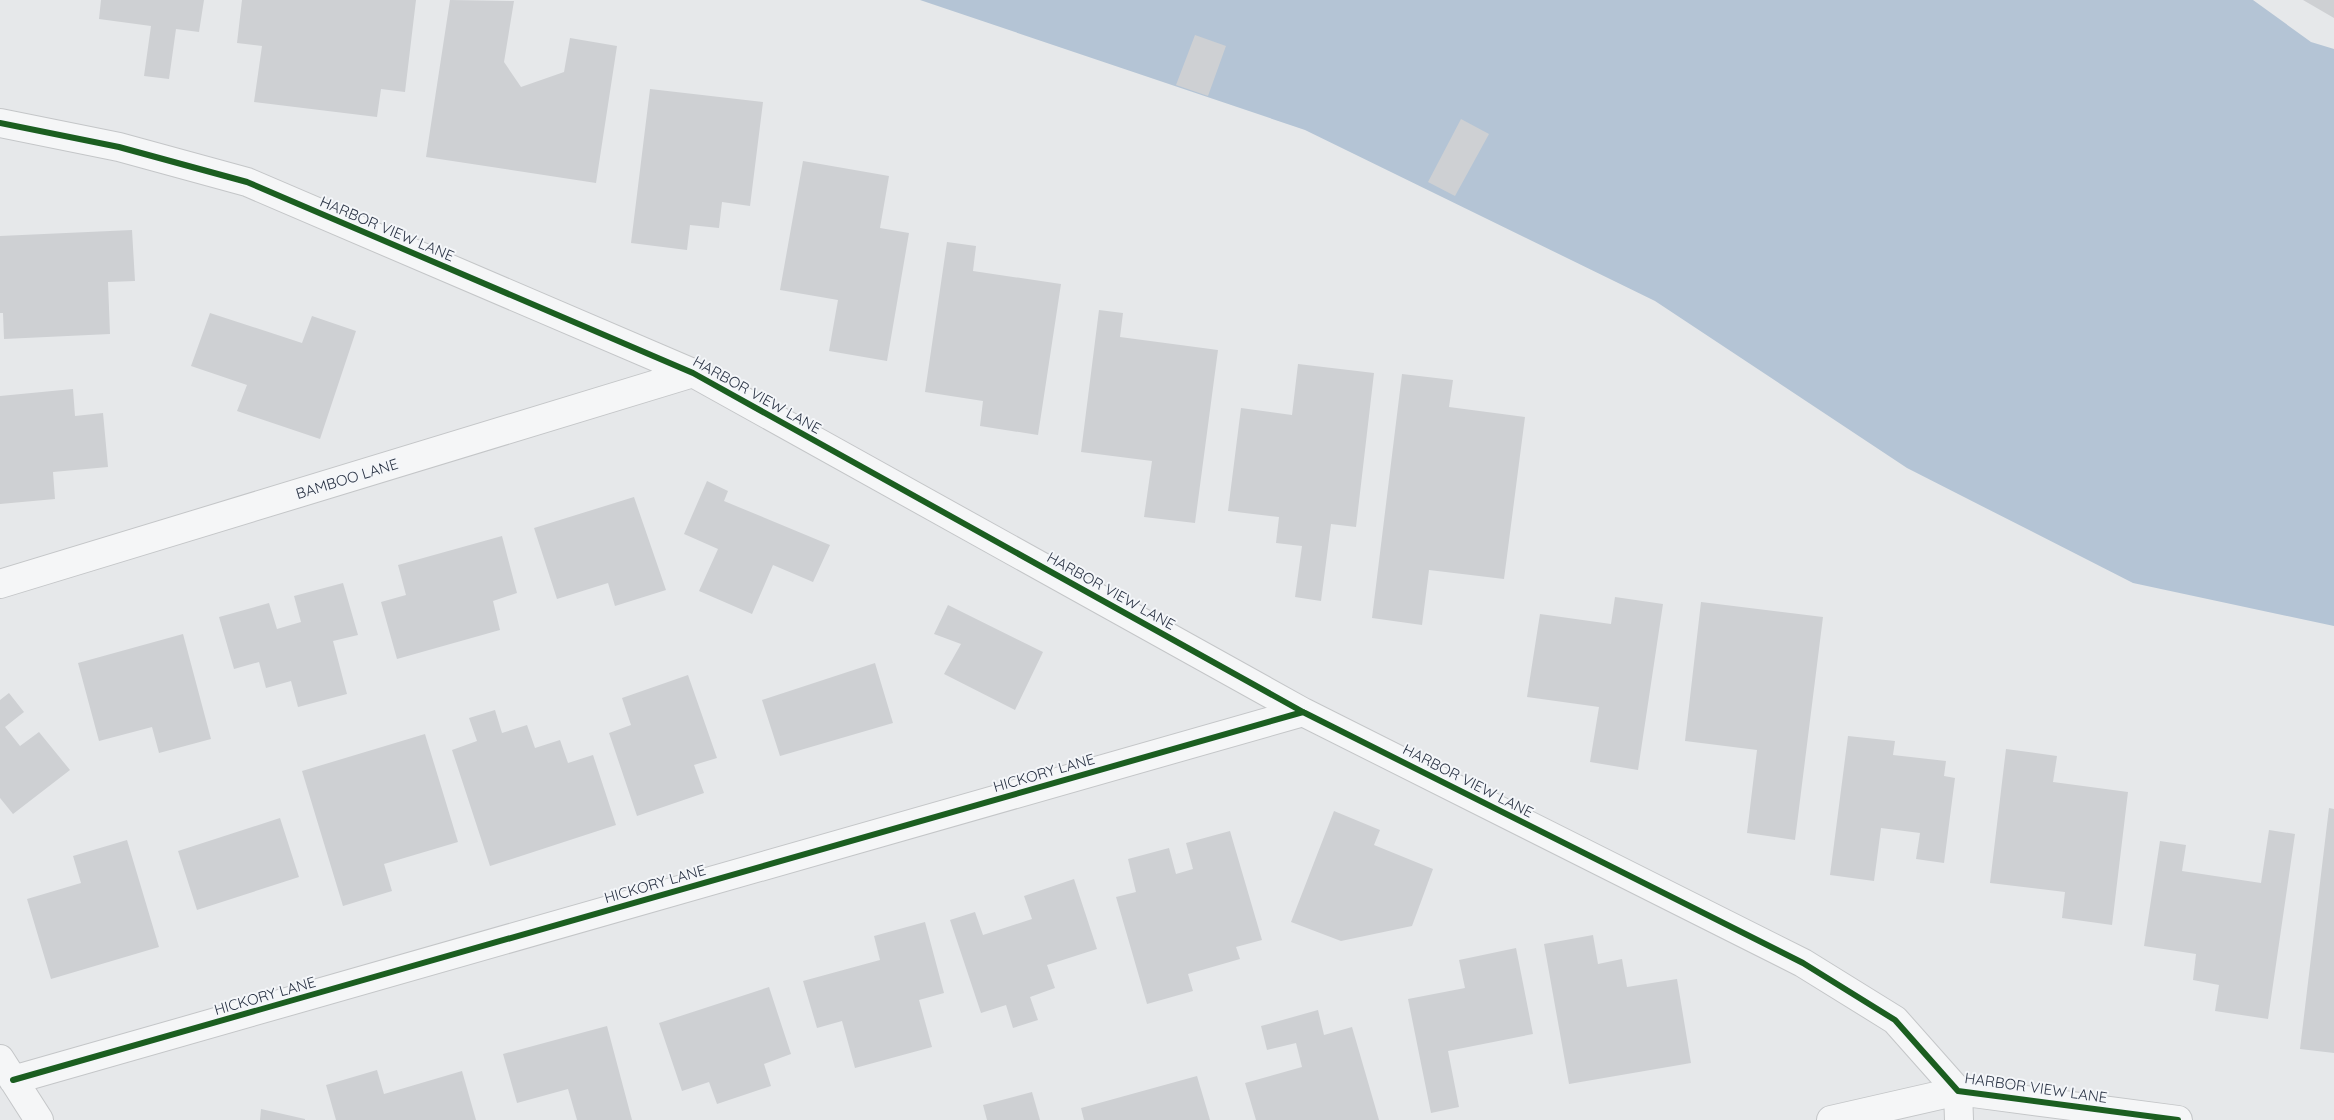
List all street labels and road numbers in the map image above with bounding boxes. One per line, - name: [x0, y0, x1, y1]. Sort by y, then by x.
- street label: HARBOR VIEW LANE: [317, 192, 457, 265]
- street label: HARBOR VIEW LANE: [690, 351, 825, 438]
- street label: BAMBOO LANE: [293, 454, 400, 503]
- street label: HARBOR VIEW LANE: [1044, 547, 1179, 634]
- street label: HARBOR VIEW LANE: [1400, 739, 1537, 822]
- street label: HICKORY LANE: [991, 749, 1097, 796]
- street label: HICKORY LANE: [602, 860, 708, 907]
- street label: HICKORY LANE: [212, 972, 318, 1019]
- street label: HARBOR VIEW LANE: [1963, 1068, 2109, 1107]

